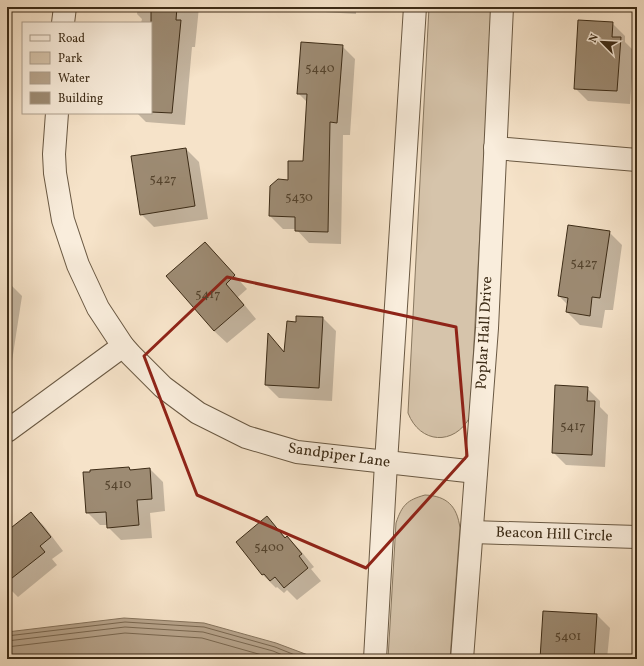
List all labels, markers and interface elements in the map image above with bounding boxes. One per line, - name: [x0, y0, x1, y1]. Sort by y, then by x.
- legend: [22, 22, 152, 114]
- north arrow: [582, 22, 622, 62]
- text: Road: [58, 31, 85, 47]
- text: N: [586, 32, 603, 45]
- text: Park: [58, 51, 83, 67]
- house number: 5440: [305, 60, 335, 78]
- text: Water: [58, 71, 90, 87]
- text: Building: [58, 91, 103, 107]
- house number: 5427: [150, 171, 176, 189]
- house number: 5430: [285, 189, 313, 207]
- house number: 5427: [571, 255, 597, 273]
- street label: Poplar Hall Drive: [472, 276, 498, 390]
- house number: 5417: [195, 286, 221, 304]
- house number: 5417: [560, 418, 586, 436]
- street label: Sandpiper Lane: [286, 438, 392, 474]
- house number: 5410: [105, 476, 132, 494]
- street label: Beacon Hill Circle: [495, 522, 613, 548]
- house number: 5400: [254, 539, 284, 557]
- house number: 5401: [555, 628, 581, 646]

